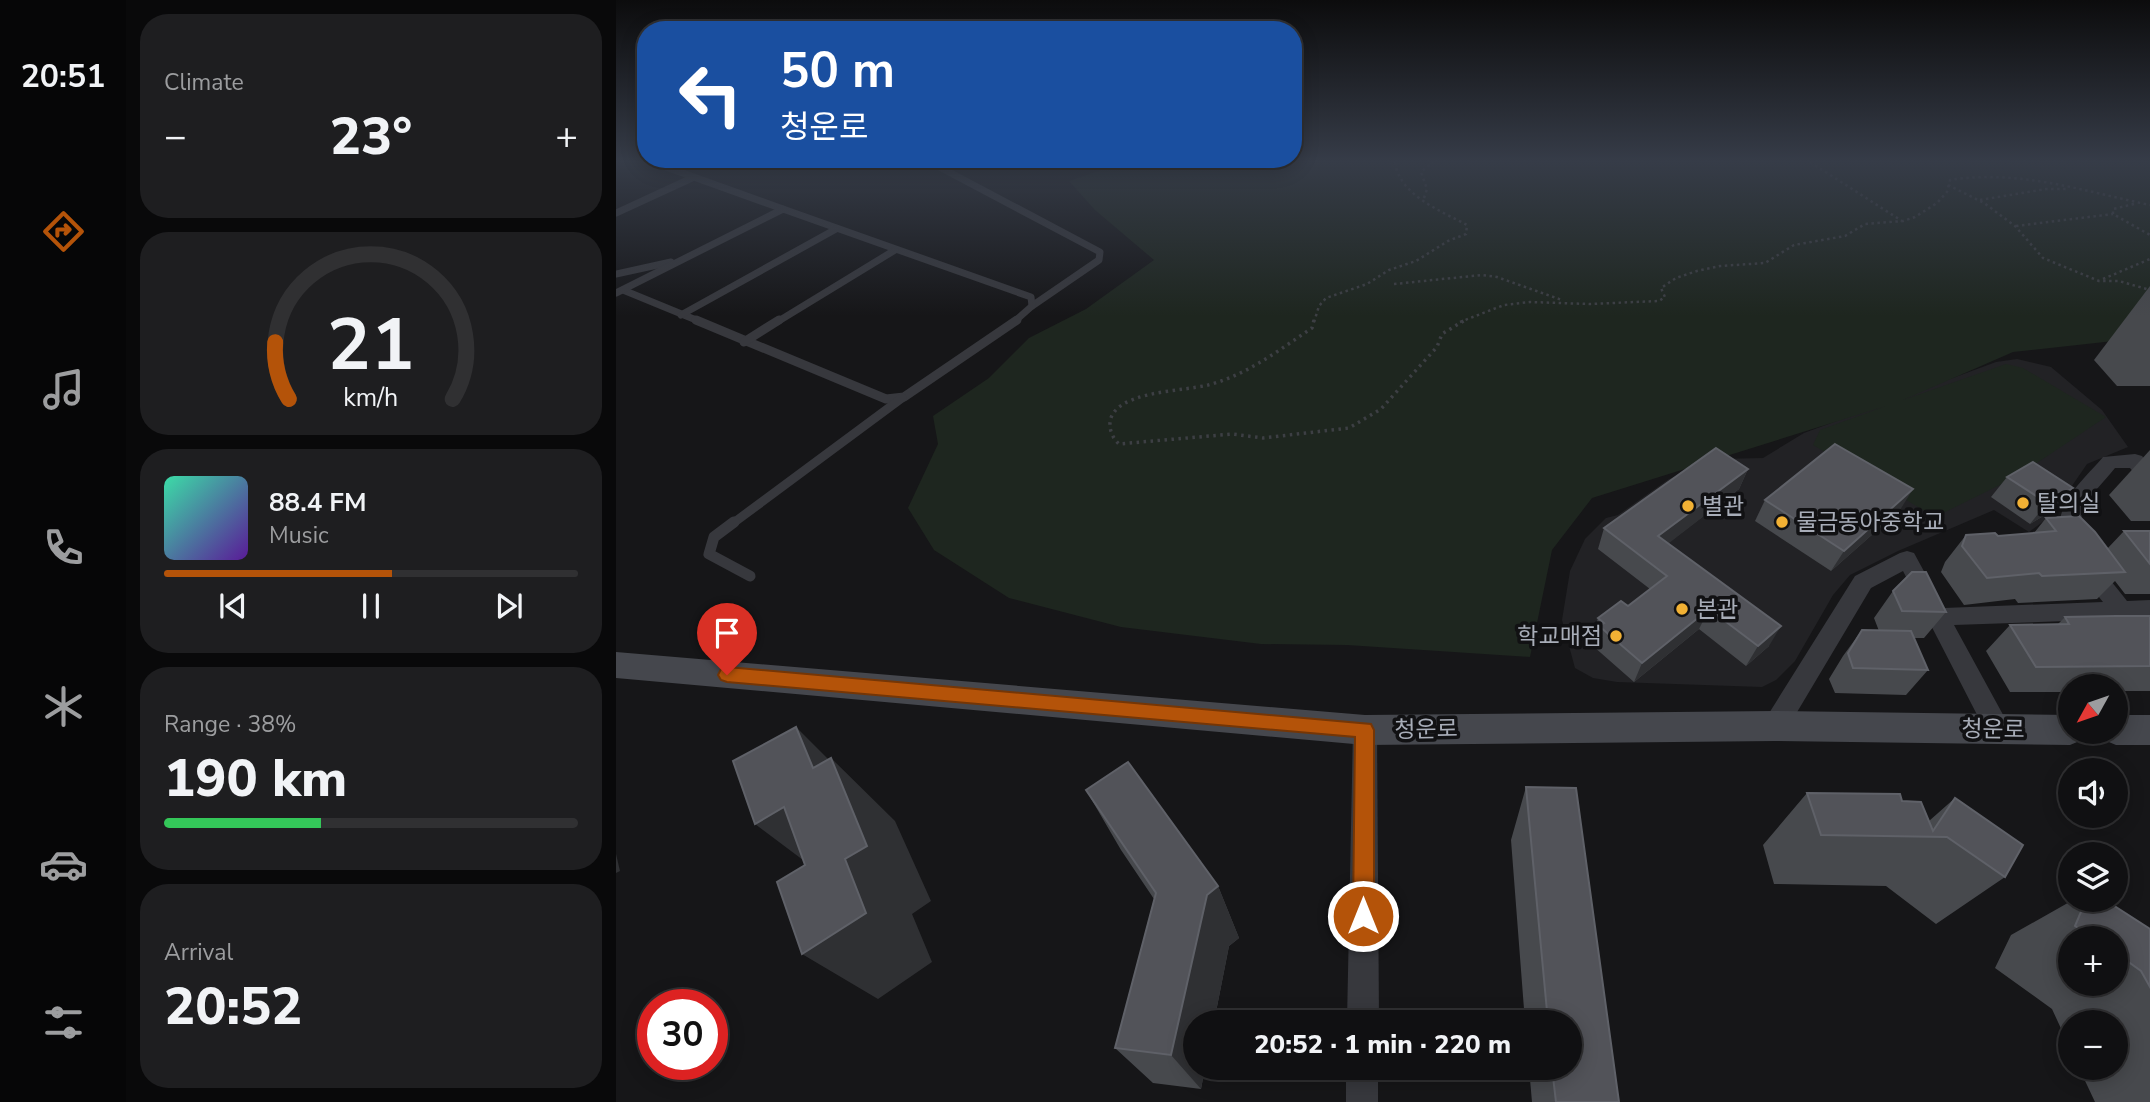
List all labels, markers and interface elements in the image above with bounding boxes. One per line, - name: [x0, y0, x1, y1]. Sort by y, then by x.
- text: 50 m: [780, 37, 895, 104]
- icon: left: [665, 49, 756, 140]
- text: 20:51: [21, 55, 105, 98]
- text: Climate: [164, 67, 244, 98]
- text: 23°: [330, 101, 412, 172]
- text: 청운로: [780, 106, 868, 149]
- text: −: [164, 111, 187, 162]
- text: +: [555, 111, 578, 162]
- icon: directions: [39, 207, 88, 256]
- text: 21: [327, 296, 415, 396]
- icon: music: [39, 365, 88, 414]
- text: km/h: [343, 381, 399, 415]
- text: 88.4 FM: [269, 485, 366, 520]
- place label: 탈의실: [2037, 488, 2100, 519]
- place label: 별관: [1702, 491, 1744, 522]
- marker: 탈의실: [2015, 495, 2031, 511]
- marker: 별관: [1680, 498, 1696, 514]
- place label: 물금동아중학교: [1796, 507, 1944, 538]
- marker: 물금동아중학교: [1774, 514, 1790, 530]
- text: Music: [269, 520, 329, 551]
- icon: phone: [39, 523, 88, 572]
- icon: previous: [214, 587, 252, 625]
- icon: pause: [352, 587, 390, 625]
- icon: next: [490, 587, 528, 625]
- place label: 본관: [1696, 594, 1738, 625]
- marker: 본관: [1674, 601, 1690, 617]
- pin: [697, 603, 757, 675]
- icon: arrive: [708, 614, 746, 652]
- place label: 학교매점: [1517, 621, 1602, 652]
- marker: 학교매점: [1608, 628, 1624, 644]
- north arrow: [2058, 674, 2128, 744]
- map controls: [2058, 674, 2128, 1080]
- icon: climate: [39, 682, 88, 731]
- text: Range · 38%: [164, 709, 296, 740]
- street label: 청운로: [1394, 713, 1458, 746]
- street label: 청운로: [1961, 713, 2025, 746]
- text: 190 km: [164, 743, 347, 814]
- button: sound: [2058, 758, 2128, 828]
- icon: car: [39, 840, 88, 889]
- button: layers: [2058, 842, 2128, 912]
- position arrow: [1326, 879, 1400, 953]
- button: +: [2058, 926, 2128, 996]
- text: Arrival: [164, 937, 233, 968]
- text: 20:52: [164, 971, 302, 1042]
- speed limit sign: 30: [637, 989, 728, 1080]
- icon: filters: [39, 998, 88, 1047]
- button: −: [2058, 1010, 2128, 1080]
- text: 20:52 · 1 min · 220 m: [1254, 1027, 1511, 1062]

